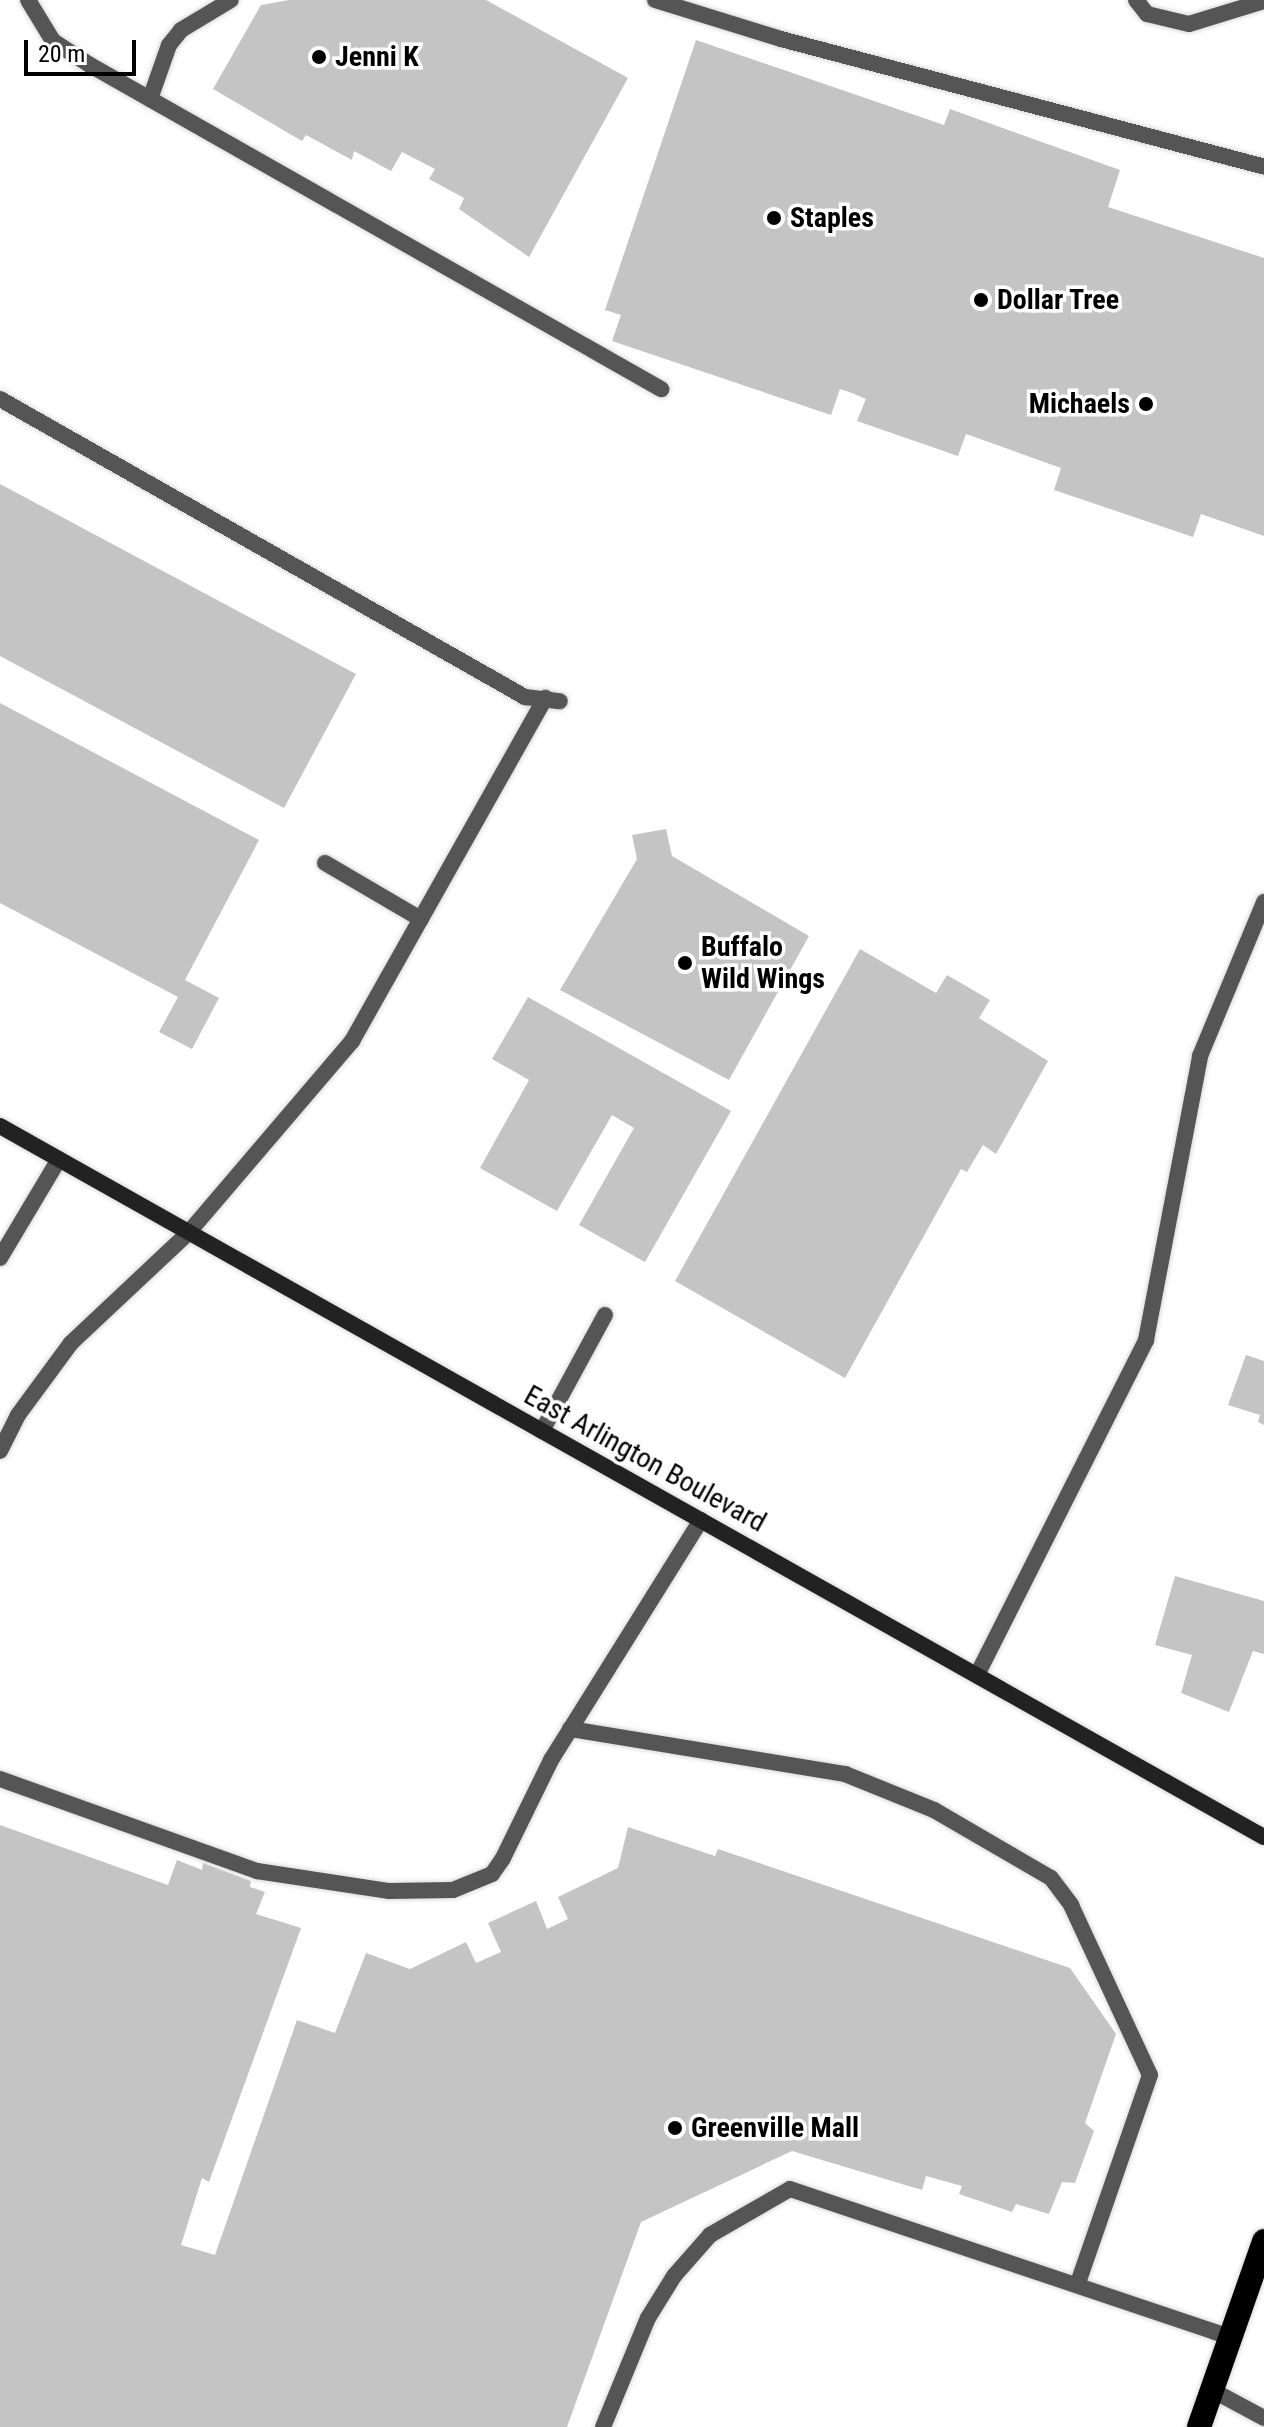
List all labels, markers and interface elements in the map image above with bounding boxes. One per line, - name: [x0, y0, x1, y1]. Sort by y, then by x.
- scale bar: [28, 24, 140, 74]
- text: 20 m: [38, 40, 85, 68]
- place label: Jenni K: [335, 40, 419, 74]
- marker: Jenni K: [310, 48, 328, 66]
- place label: Staples: [790, 201, 874, 235]
- marker: Staples: [765, 209, 783, 227]
- place label: Dollar Tree: [997, 283, 1120, 317]
- marker: Dollar Tree: [972, 291, 990, 309]
- place label: Michaels: [1029, 387, 1130, 421]
- marker: Michaels: [1137, 395, 1155, 413]
- place label: Buffalo Wild Wings: [701, 930, 825, 996]
- marker: Buffalo Wild Wings: [676, 954, 694, 972]
- street label: East Arlington Boulevard: [518, 1379, 772, 1539]
- place label: Greenville Mall: [691, 2111, 859, 2145]
- marker: Greenville Mall: [666, 2119, 684, 2137]

